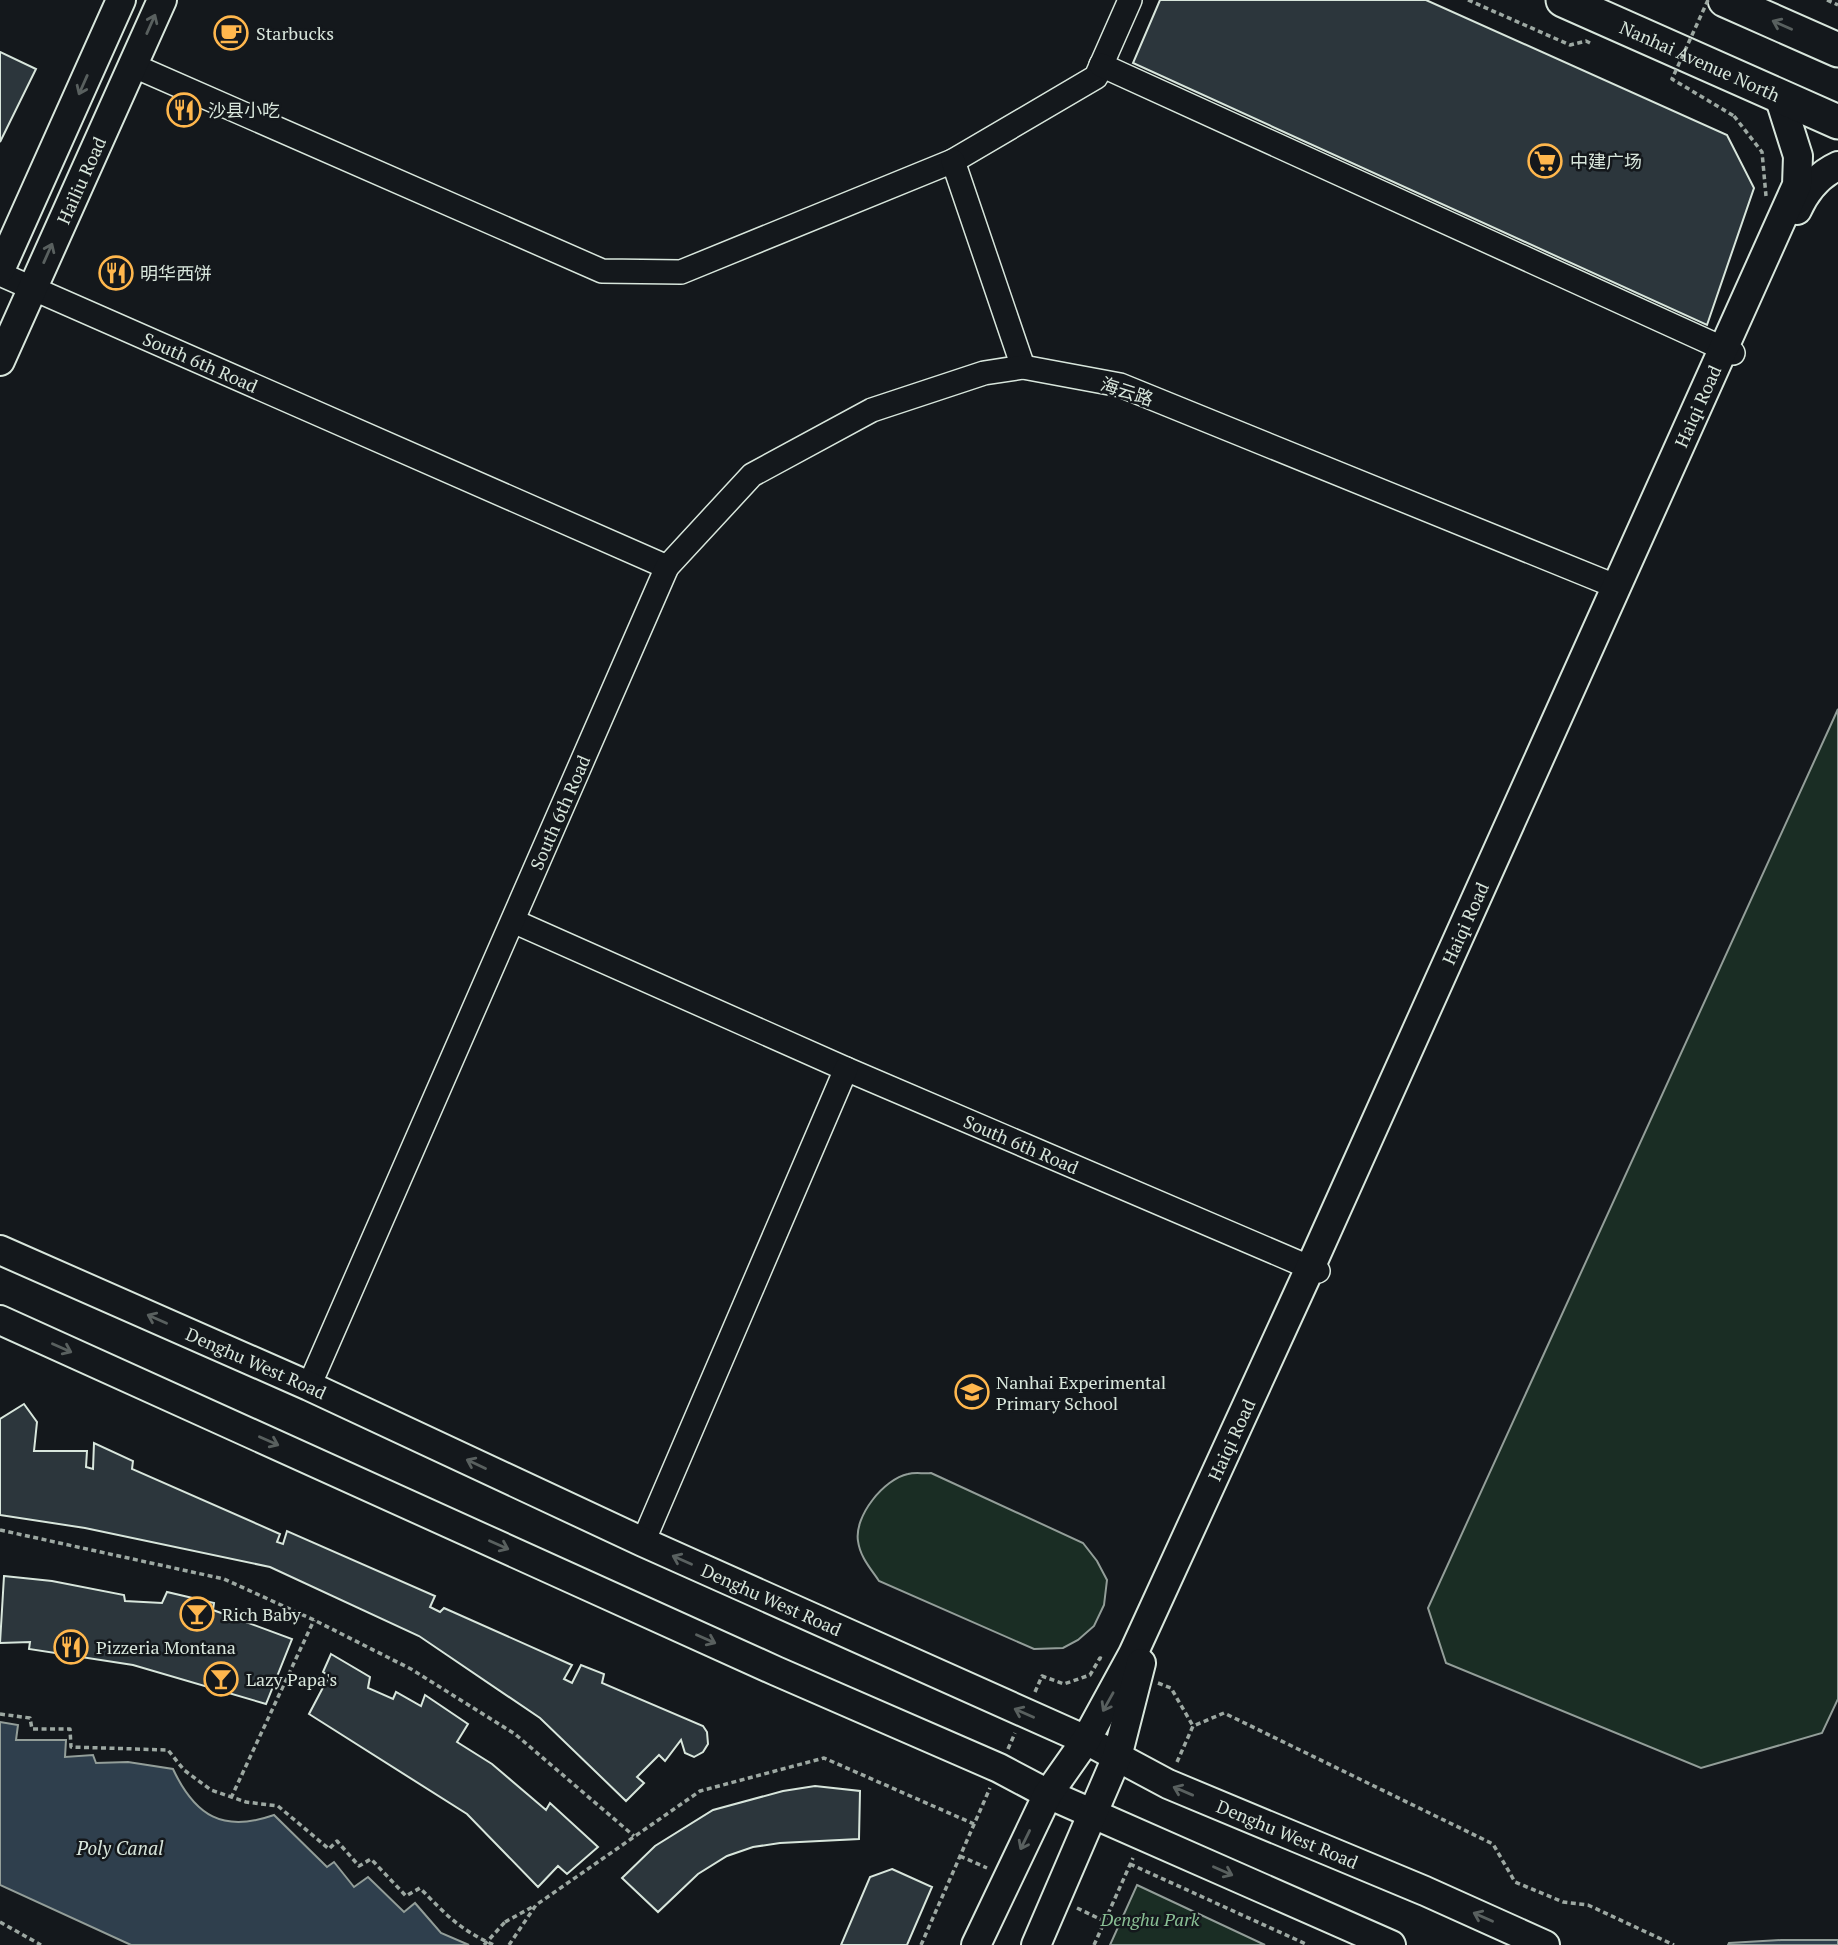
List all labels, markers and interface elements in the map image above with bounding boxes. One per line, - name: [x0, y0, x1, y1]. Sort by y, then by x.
- one-way arrow: [145, 13, 158, 35]
- cafe icon: Starbucks: [212, 14, 250, 52]
- street label: Nanhai Avenue North: [1616, 15, 1784, 107]
- one-way arrow: [1771, 18, 1793, 31]
- place label: Starbucks: [256, 21, 334, 45]
- one-way arrow: [76, 73, 89, 95]
- restaurant icon: 沙县小吃: [165, 91, 203, 129]
- place label: 沙县小吃: [208, 98, 280, 122]
- street label: Hailiu Road: [51, 133, 111, 228]
- supermarket icon: 中建广场: [1526, 142, 1564, 180]
- place label: 中建广场: [1570, 149, 1642, 173]
- one-way arrow: [42, 243, 55, 265]
- restaurant icon: 明华西饼: [97, 254, 135, 292]
- place label: 明华西饼: [140, 261, 212, 285]
- street label: South 6th Road: [139, 326, 262, 398]
- street label: Haiqi Road: [1669, 361, 1726, 451]
- street label: 海云路: [1098, 371, 1156, 411]
- street label: South 6th Road: [524, 751, 595, 874]
- street label: Haiqi Road: [1436, 878, 1494, 968]
- street label: South 6th Road: [960, 1109, 1083, 1179]
- one-way arrow: [147, 1312, 168, 1325]
- street label: Denghu West Road: [182, 1321, 330, 1404]
- one-way arrow: [51, 1342, 72, 1355]
- place label: Nanhai Experimental Primary School: [996, 1370, 1166, 1415]
- school or university icon: Nanhai Experimental Primary School: [953, 1373, 991, 1411]
- street label: Haiqi Road: [1202, 1395, 1260, 1485]
- one-way arrow: [259, 1436, 280, 1449]
- one-way arrow: [466, 1457, 487, 1470]
- one-way arrow: [488, 1539, 509, 1552]
- one-way arrow: [672, 1553, 693, 1566]
- street label: Denghu West Road: [698, 1558, 845, 1641]
- bar icon: Rich Baby: [178, 1595, 216, 1633]
- place label: Rich Baby: [222, 1602, 302, 1626]
- restaurant icon: Pizzeria Montana: [52, 1628, 90, 1666]
- one-way arrow: [695, 1633, 716, 1646]
- place label: Pizzeria Montana: [96, 1635, 236, 1659]
- bar icon: Lazy Papa's: [202, 1660, 240, 1698]
- place label: Lazy Papa's: [246, 1667, 337, 1691]
- one-way arrow: [1101, 1691, 1115, 1711]
- one-way arrow: [1014, 1706, 1035, 1719]
- one-way arrow: [1172, 1783, 1194, 1796]
- street label: Denghu West Road: [1213, 1794, 1362, 1874]
- one-way arrow: [1018, 1829, 1032, 1850]
- water label: Poly Canal: [76, 1835, 164, 1860]
- one-way arrow: [1211, 1865, 1233, 1878]
- park label: Denghu Park: [1100, 1907, 1200, 1931]
- one-way arrow: [1472, 1910, 1494, 1923]

